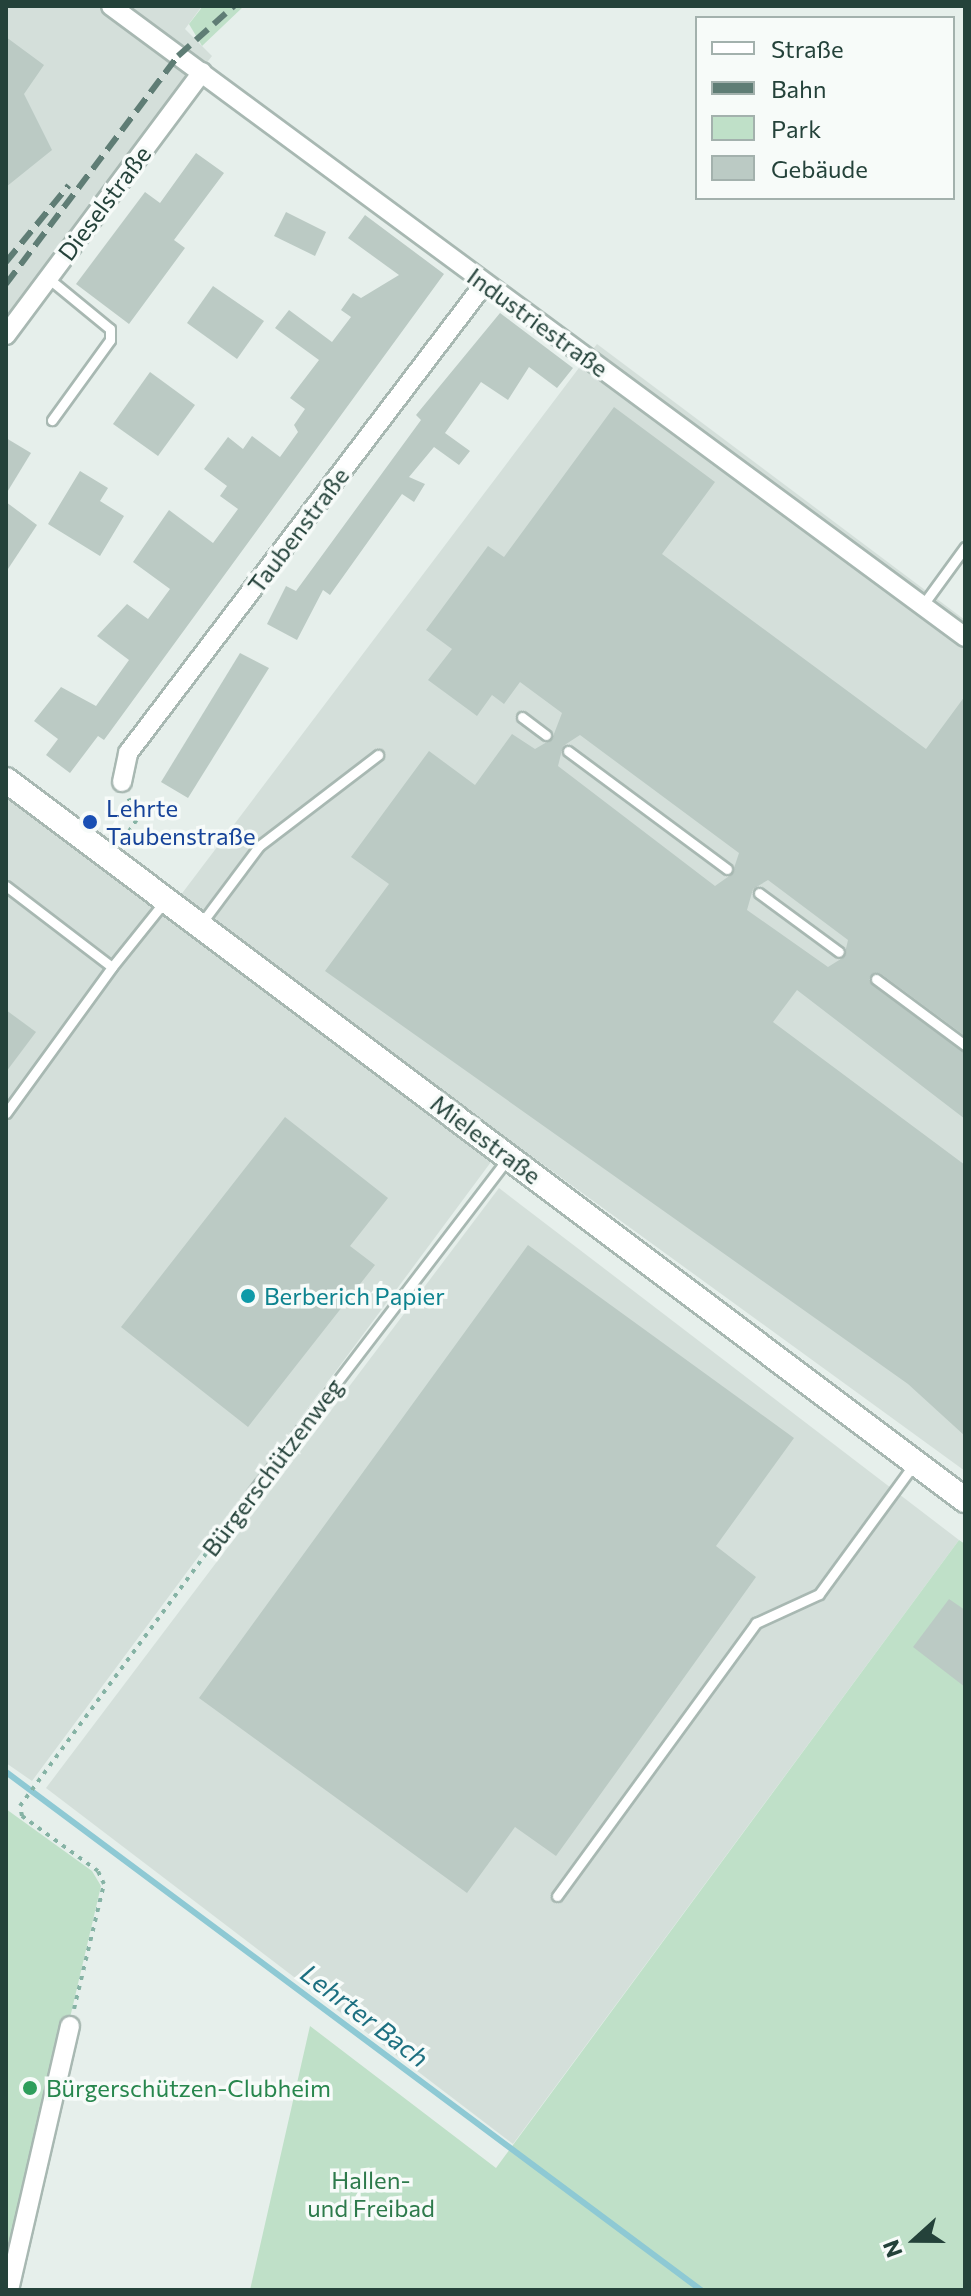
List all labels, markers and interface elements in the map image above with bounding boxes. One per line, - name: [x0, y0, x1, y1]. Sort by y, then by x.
- legend: [695, 16, 955, 200]
- text: Straße: [771, 34, 844, 63]
- text: Bahn: [771, 74, 827, 103]
- text: Park: [771, 114, 821, 143]
- street label: Dieselstraße: [52, 140, 156, 266]
- text: Gebäude: [771, 154, 868, 183]
- street label: Industriestraße: [462, 261, 614, 383]
- street label: Taubenstraße: [241, 462, 355, 598]
- place label: Lehrte Taubenstraße: [106, 794, 256, 850]
- marker: Lehrte Taubenstraße: [81, 813, 99, 831]
- street label: Mielestraße: [425, 1088, 547, 1190]
- place label: Berberich Papier: [264, 1282, 445, 1310]
- marker: Berberich Papier: [239, 1287, 257, 1305]
- street label: Bürgerschützenweg: [196, 1372, 348, 1562]
- water label: Lehrter Bach: [295, 1957, 435, 2073]
- place label: Bürgerschützen-Clubheim: [46, 2074, 331, 2102]
- marker: Bürgerschützen-Clubheim: [21, 2079, 39, 2097]
- park label: Hallen- und Freibad: [307, 2166, 435, 2222]
- north arrow: [875, 2200, 955, 2280]
- text: N: [877, 2236, 908, 2261]

